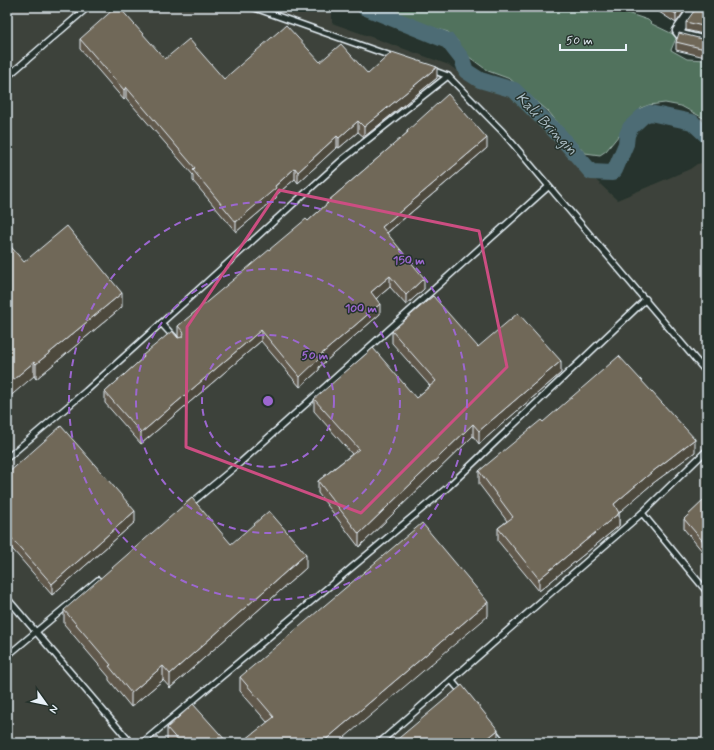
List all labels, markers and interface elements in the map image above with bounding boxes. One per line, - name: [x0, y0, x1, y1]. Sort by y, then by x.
- scale bar: [560, 26, 626, 52]
- text: 50 m: [566, 33, 593, 49]
- water label: Kali Bringin: [511, 88, 581, 160]
- text: 150 m: [393, 253, 425, 269]
- text: 100 m: [345, 301, 378, 317]
- text: 50 m: [302, 348, 329, 364]
- centre of rings: [261, 394, 275, 408]
- north arrow: [26, 684, 66, 724]
- text: N: [46, 702, 61, 716]

